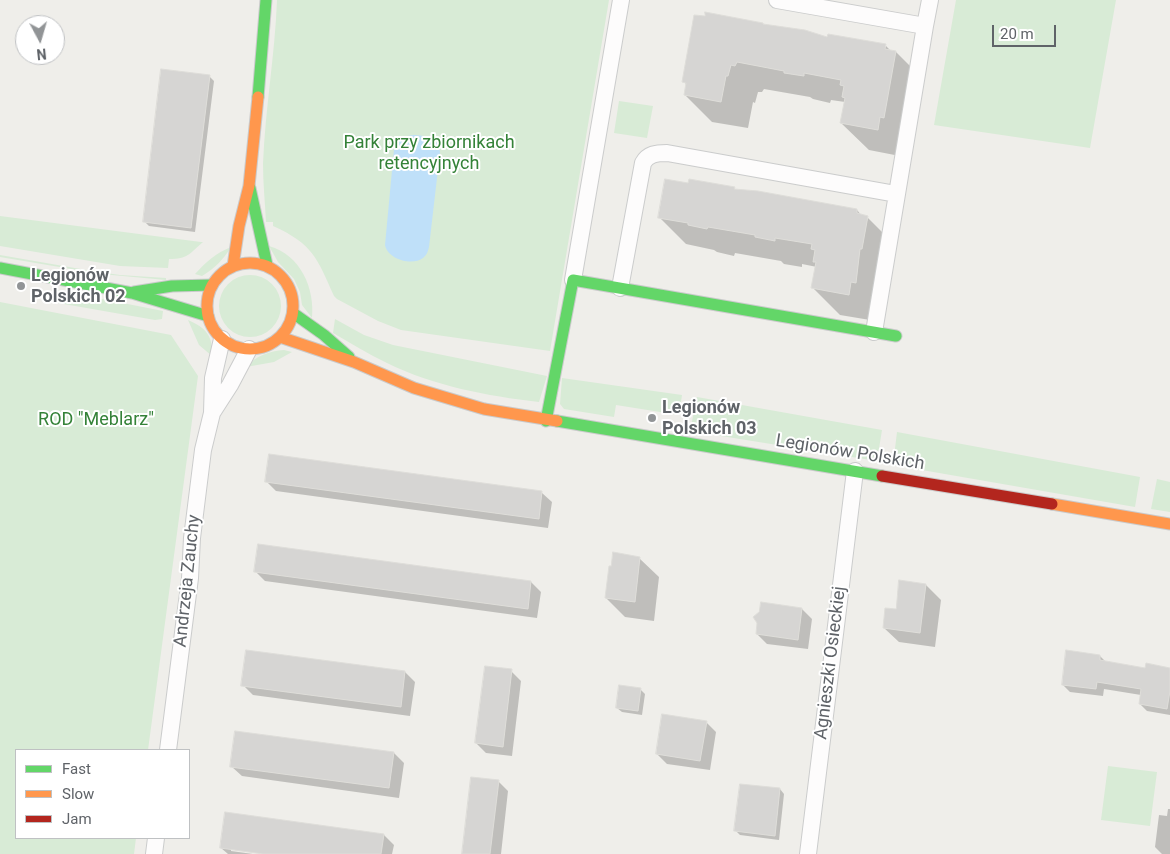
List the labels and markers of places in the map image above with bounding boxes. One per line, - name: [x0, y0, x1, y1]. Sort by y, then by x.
- place label: Legionów Polskich 02: [31, 265, 126, 308]
- marker: Legionów Polskich 02: [15, 280, 27, 292]
- place label: Legionów Polskich 03: [662, 397, 757, 439]
- marker: Legionów Polskich 03: [646, 412, 658, 424]

